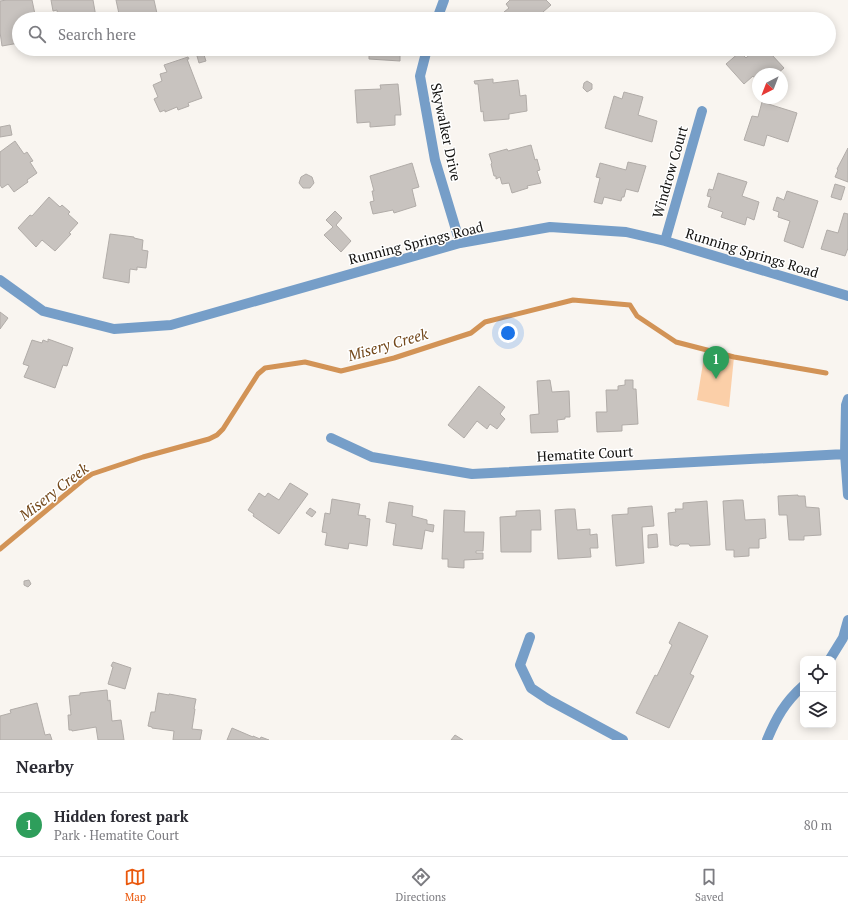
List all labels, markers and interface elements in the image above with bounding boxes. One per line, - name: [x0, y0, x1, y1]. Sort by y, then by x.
- search box: [12, 12, 836, 56]
- icon: search: [26, 23, 48, 45]
- text: Search here: [58, 24, 136, 44]
- north arrow: [752, 68, 788, 104]
- street label: Skywalker Drive: [427, 81, 466, 183]
- street label: Windrow Court: [647, 123, 692, 220]
- street label: Running Springs Road: [346, 217, 485, 268]
- street label: Running Springs Road: [683, 223, 821, 282]
- water label: Misery Creek: [344, 323, 431, 365]
- your location: [498, 323, 518, 343]
- pin: 1: [703, 346, 729, 379]
- street label: Hematite Court: [536, 441, 634, 466]
- water label: Misery Creek: [14, 457, 93, 525]
- map controls: [800, 656, 836, 728]
- button: locate: [800, 656, 836, 692]
- button: layers: [800, 692, 836, 728]
- text: Nearby: [16, 755, 74, 778]
- text: Hidden forest park: [54, 806, 189, 826]
- text: 1: [25, 816, 33, 834]
- text: 80 m: [804, 816, 832, 834]
- text: Park · Hematite Court: [54, 826, 179, 844]
- tab: Map: [124, 866, 146, 904]
- tab: Directions: [395, 866, 446, 904]
- tab: Saved: [695, 866, 724, 904]

